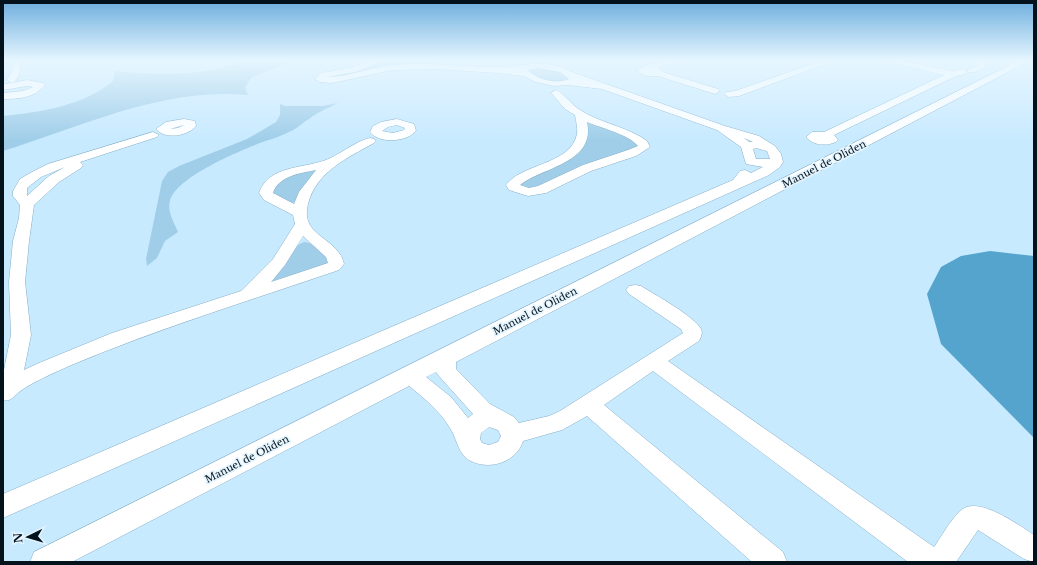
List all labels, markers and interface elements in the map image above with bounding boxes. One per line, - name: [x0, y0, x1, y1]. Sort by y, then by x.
- street label: Manuel de Oliden: [780, 137, 868, 191]
- street label: Manuel de Oliden: [491, 284, 579, 338]
- street label: Manuel de Oliden: [203, 432, 291, 486]
- north arrow: [8, 517, 48, 557]
- text: N: [11, 531, 25, 544]

